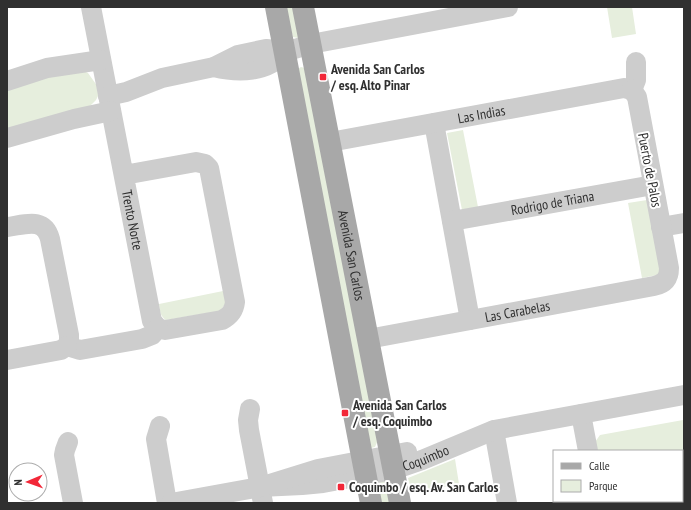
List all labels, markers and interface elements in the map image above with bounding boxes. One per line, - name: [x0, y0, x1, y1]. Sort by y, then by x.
- place label: Avenida San Carlos / esq. Alto Pinar: [330, 60, 425, 94]
- marker: Avenida San Carlos / esq. Alto Pinar: [318, 72, 328, 82]
- street label: Las Indias: [456, 101, 507, 127]
- street label: Puerto de Palos: [634, 131, 666, 209]
- street label: Rodrigo de Triana: [509, 187, 595, 219]
- street label: Trento Norte: [118, 188, 147, 252]
- street label: Avenida San Carlos: [334, 209, 369, 302]
- street label: Las Carabelas: [484, 296, 552, 326]
- place label: Avenida San Carlos / esq. Coquimbo: [352, 396, 447, 430]
- marker: Avenida San Carlos / esq. Coquimbo: [340, 408, 350, 418]
- street label: Coquimbo: [400, 441, 452, 475]
- legend: [553, 450, 683, 502]
- text: Calle: [589, 458, 610, 473]
- north arrow: [8, 462, 48, 502]
- place label: Coquimbo / esq. Av. San Carlos: [349, 478, 499, 496]
- text: Parque: [589, 478, 618, 493]
- text: N: [11, 479, 25, 486]
- marker: Coquimbo / esq. Av. San Carlos: [336, 482, 346, 492]

